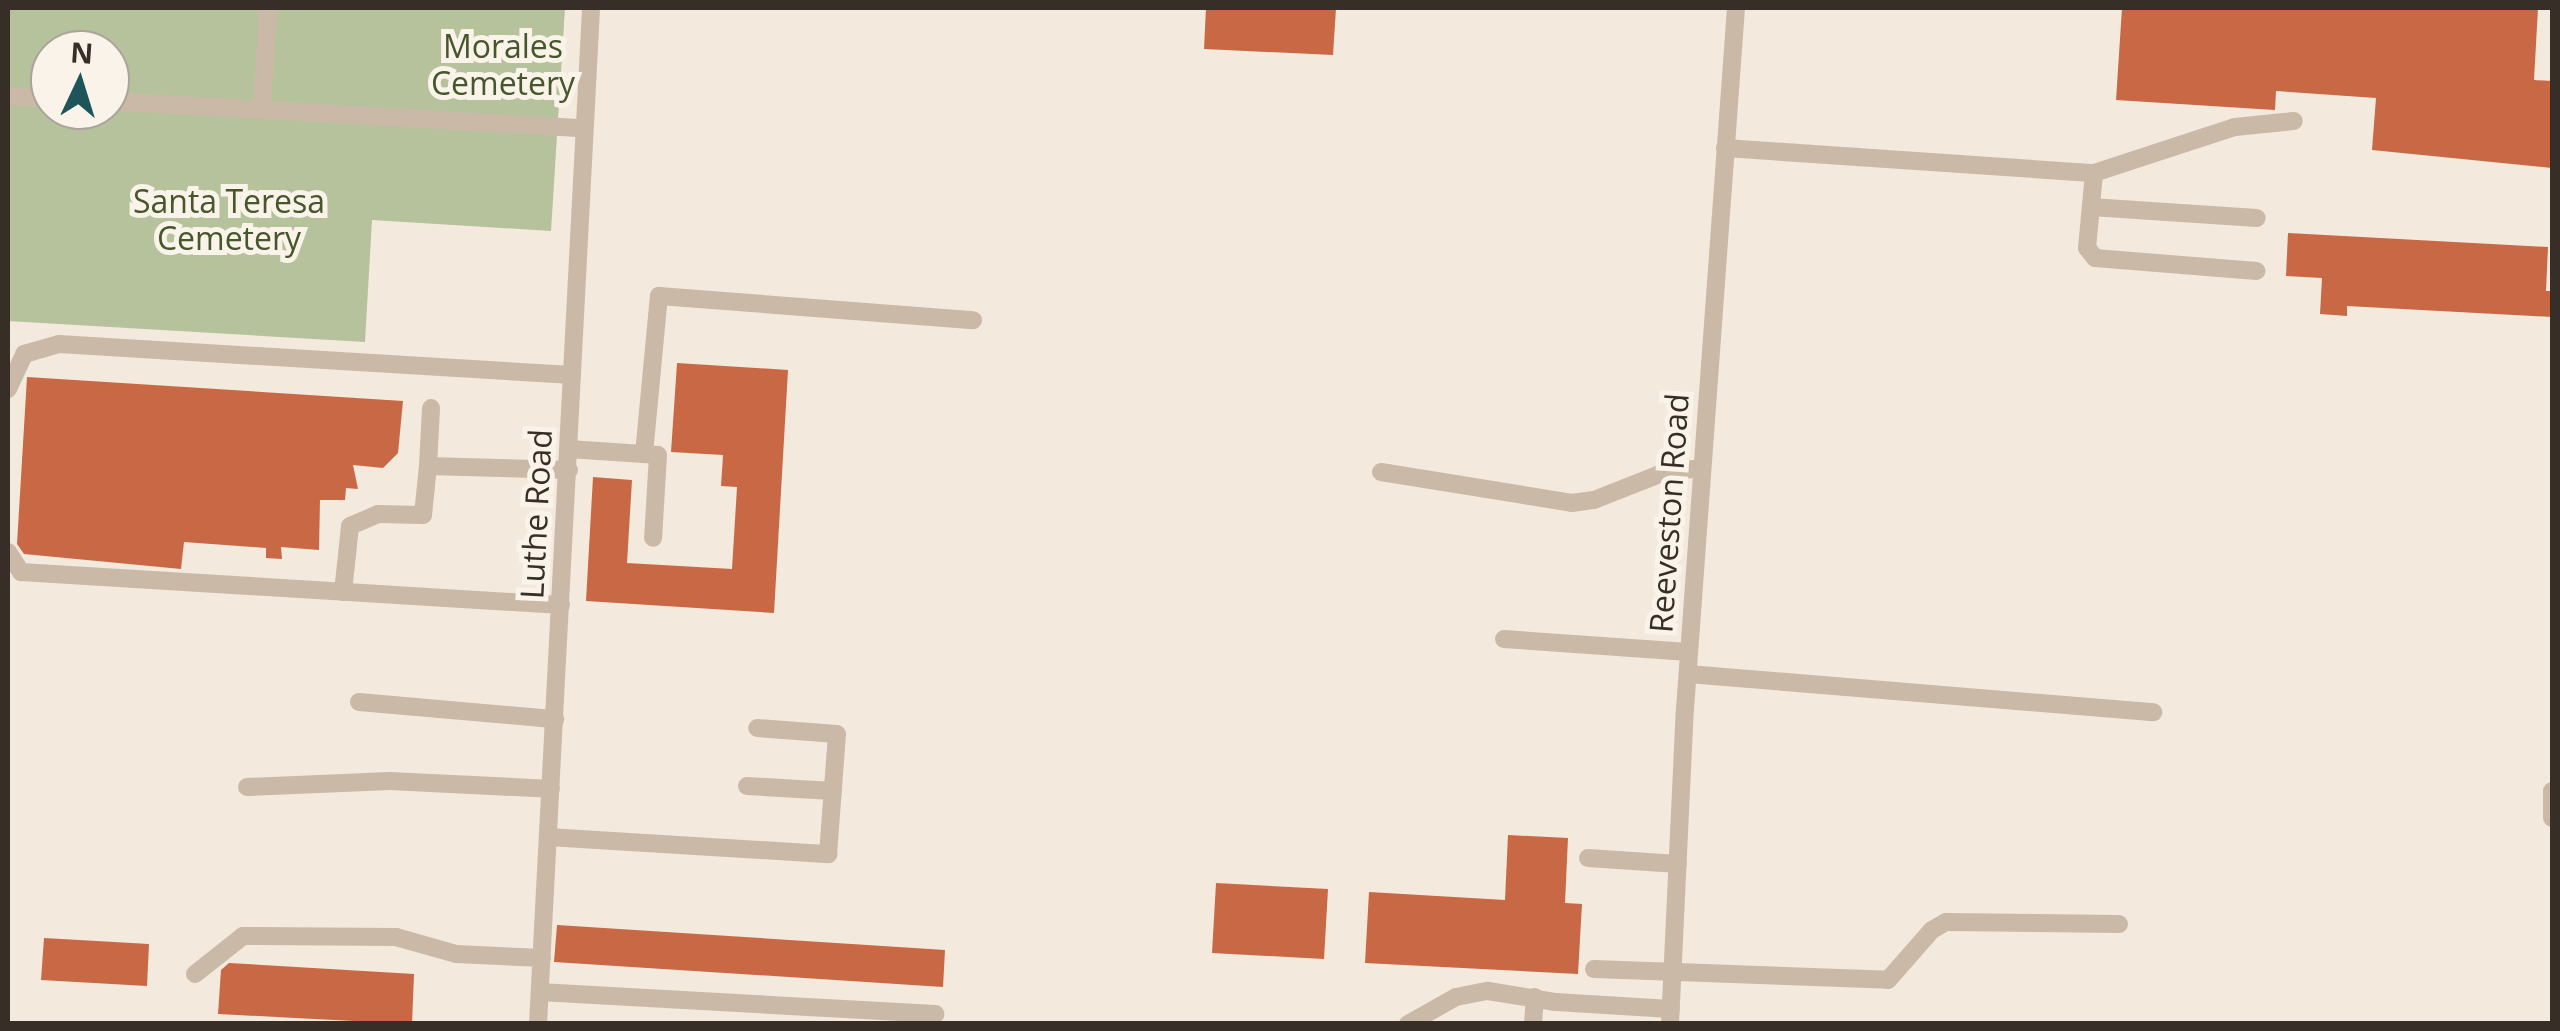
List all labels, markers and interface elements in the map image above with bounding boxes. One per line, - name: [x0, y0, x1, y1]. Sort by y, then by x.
- park label: Morales Cemetery: [431, 28, 575, 103]
- north arrow: [30, 30, 130, 130]
- text: N: [69, 32, 95, 72]
- park label: Santa Teresa Cemetery: [133, 183, 325, 258]
- street label: Reeveston Road: [1641, 392, 1697, 634]
- street label: Luthe Road: [512, 428, 560, 600]

